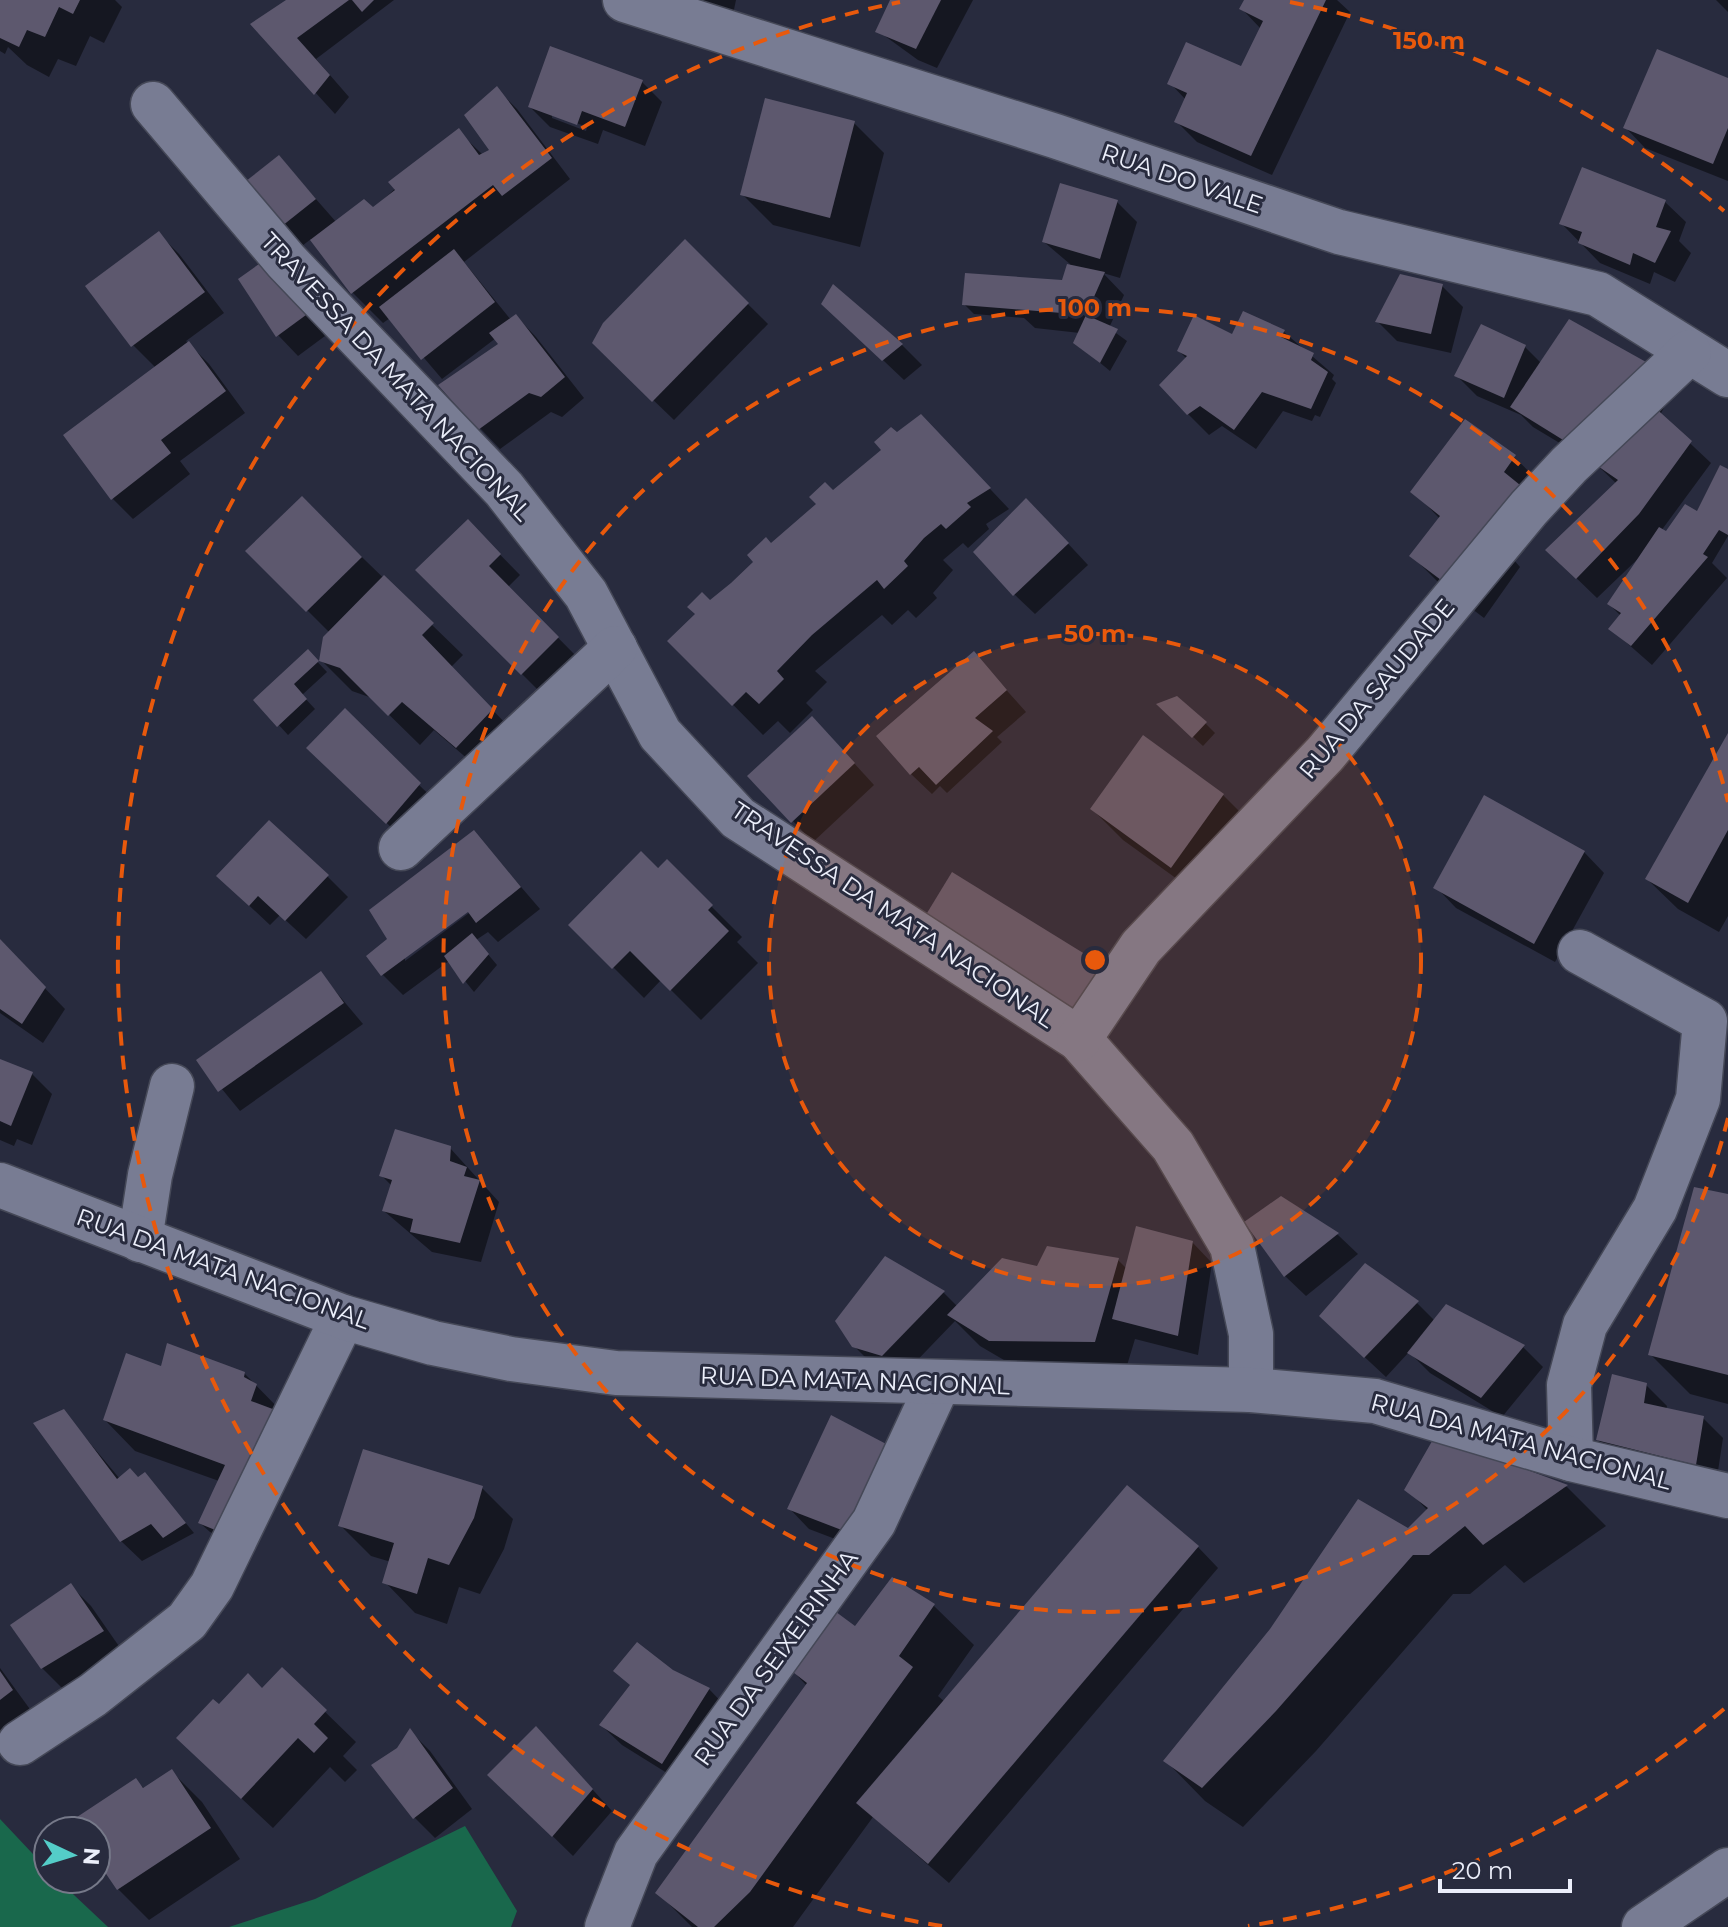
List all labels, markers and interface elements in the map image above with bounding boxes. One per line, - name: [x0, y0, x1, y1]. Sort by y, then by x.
- text: 150 m: [1393, 26, 1465, 55]
- street label: RUA DO VALE: [1098, 137, 1267, 220]
- street label: TRAVESSA DA MATA NACIONAL: [255, 227, 538, 527]
- text: 100 m: [1058, 293, 1132, 322]
- street label: RUA DA SAUDADE: [1293, 593, 1460, 785]
- text: 50 m: [1064, 619, 1126, 648]
- street label: TRAVESSA DA MATA NACIONAL: [726, 795, 1060, 1034]
- centre of rings: [1081, 946, 1109, 974]
- street label: RUA DA MATA NACIONAL: [73, 1202, 374, 1335]
- street label: RUA DA MATA NACIONAL: [700, 1361, 1010, 1400]
- street label: RUA DA MATA NACIONAL: [1368, 1387, 1675, 1496]
- street label: RUA DA SEIXEIRINHA: [688, 1544, 864, 1771]
- north arrow: [32, 1815, 112, 1895]
- scale bar: [1440, 1843, 1570, 1893]
- text: N: [77, 1847, 106, 1866]
- text: 20 m: [1452, 1856, 1513, 1885]

